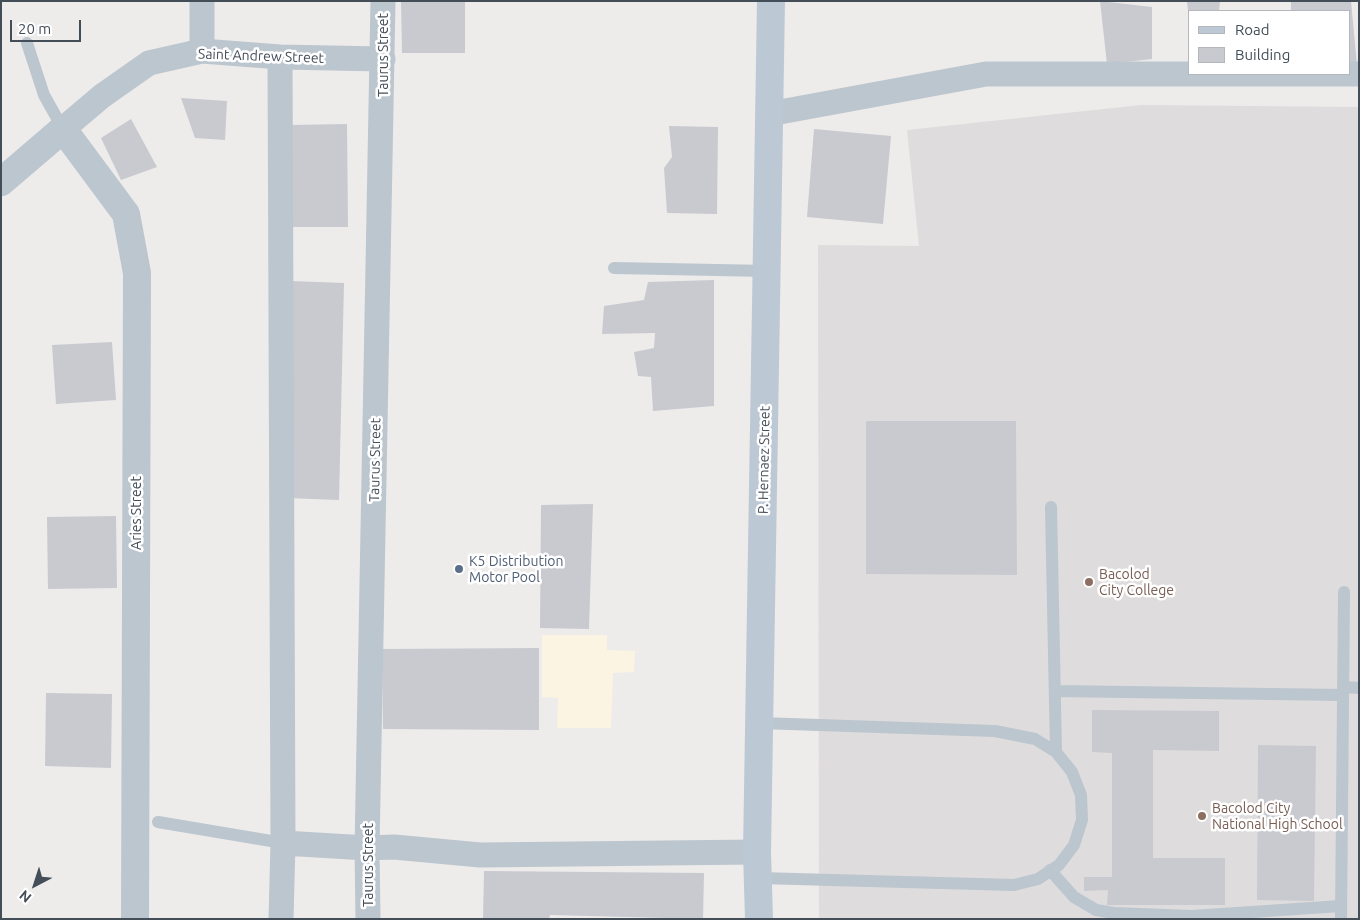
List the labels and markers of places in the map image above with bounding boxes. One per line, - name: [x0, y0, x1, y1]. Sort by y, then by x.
- place label: K5 Distribution Motor Pool: [469, 553, 563, 586]
- marker: K5 Distribution Motor Pool: [453, 563, 465, 575]
- place label: Bacolod City College: [1099, 566, 1174, 598]
- marker: Bacolod City College: [1083, 576, 1095, 588]
- place label: Bacolod City National High School: [1212, 800, 1343, 832]
- marker: Bacolod City National High School: [1196, 810, 1208, 822]

